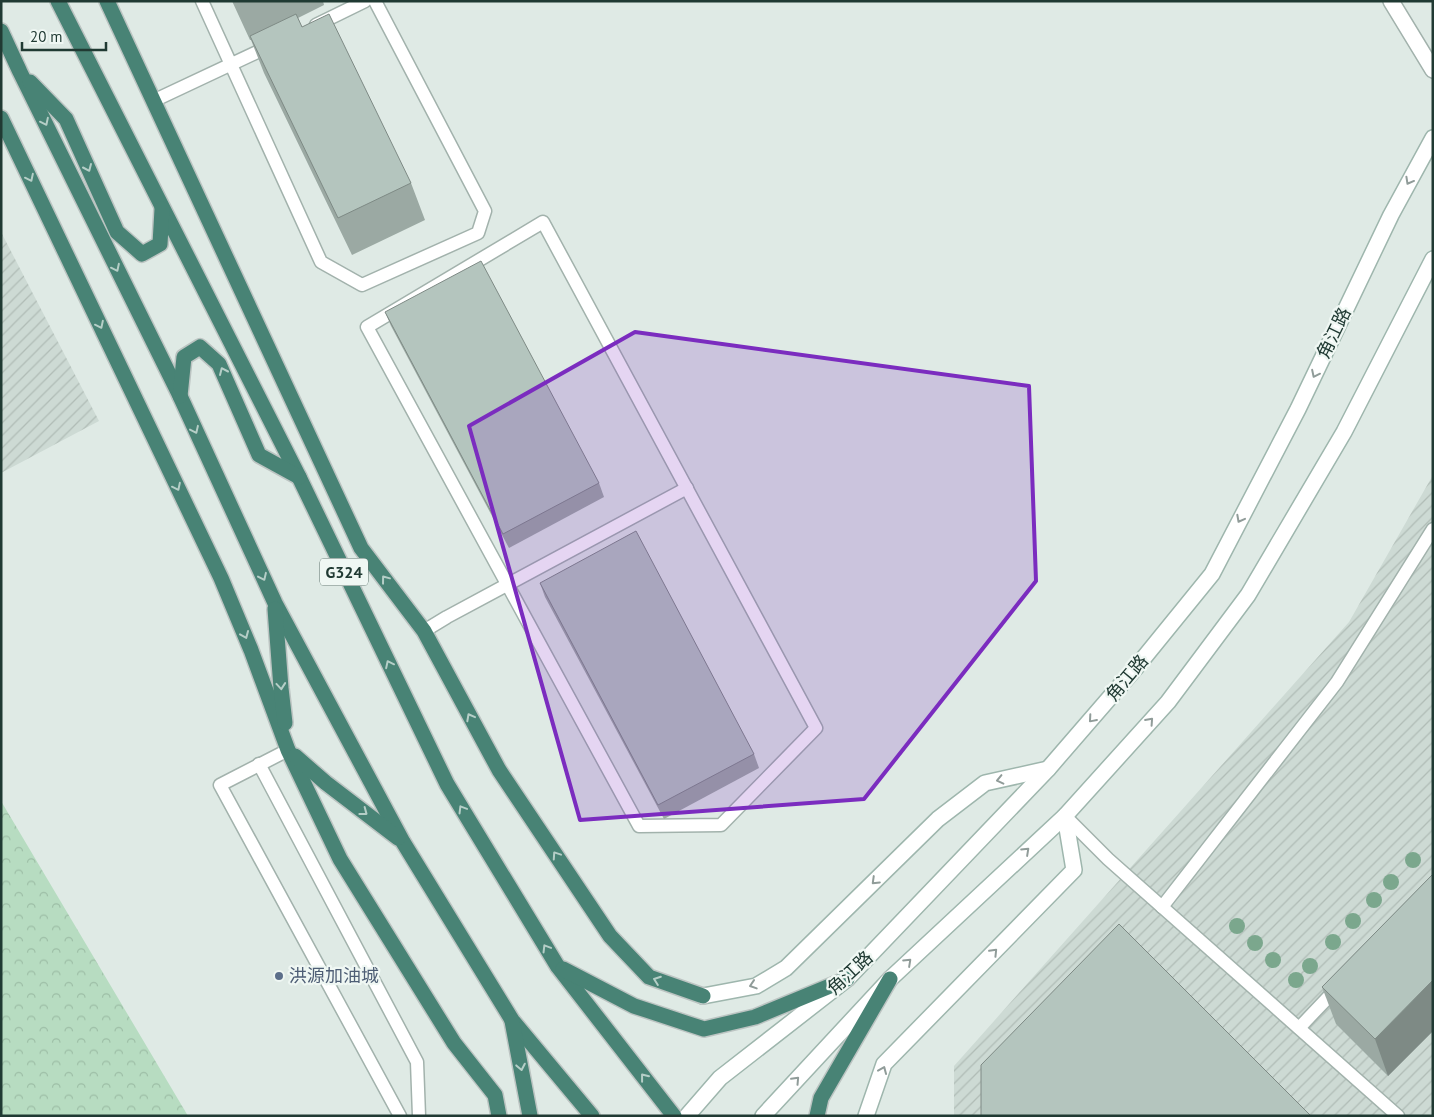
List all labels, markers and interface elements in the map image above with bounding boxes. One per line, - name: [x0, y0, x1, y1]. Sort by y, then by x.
- scale bar: [22, 20, 106, 52]
- text: 20 m: [30, 27, 63, 46]
- one-way arrow: [39, 117, 49, 126]
- one-way arrow: [81, 163, 92, 172]
- one-way arrow: [24, 173, 34, 182]
- one-way arrow: [1406, 176, 1416, 185]
- one-way arrow: [110, 263, 121, 272]
- street label: 角江路: [1311, 303, 1356, 362]
- one-way arrow: [94, 319, 104, 328]
- one-way arrow: [218, 367, 229, 376]
- one-way arrow: [1310, 369, 1321, 378]
- one-way arrow: [189, 425, 200, 434]
- one-way arrow: [171, 482, 181, 491]
- one-way arrow: [1237, 514, 1247, 523]
- road number: G324: [320, 558, 368, 586]
- one-way arrow: [257, 572, 267, 581]
- one-way arrow: [382, 575, 391, 585]
- one-way arrow: [238, 630, 249, 639]
- street label: 角江路: [1100, 650, 1153, 706]
- one-way arrow: [385, 660, 395, 669]
- one-way arrow: [275, 682, 286, 690]
- one-way arrow: [467, 713, 477, 722]
- one-way arrow: [1089, 713, 1098, 722]
- one-way arrow: [1145, 718, 1154, 727]
- one-way arrow: [996, 774, 1005, 785]
- one-way arrow: [459, 805, 468, 814]
- one-way arrow: [358, 807, 367, 815]
- one-way arrow: [1021, 848, 1030, 857]
- one-way arrow: [553, 851, 562, 861]
- one-way arrow: [872, 875, 881, 884]
- one-way arrow: [543, 944, 553, 953]
- street label: 角江路: [822, 946, 877, 999]
- one-way arrow: [988, 949, 997, 958]
- one-way arrow: [902, 959, 911, 968]
- place label: 洪源加油城: [289, 964, 379, 987]
- marker: 洪源加油城: [273, 970, 285, 982]
- one-way arrow: [653, 976, 661, 986]
- one-way arrow: [749, 980, 758, 990]
- one-way arrow: [516, 1063, 526, 1072]
- one-way arrow: [876, 1066, 887, 1075]
- one-way arrow: [641, 1074, 650, 1083]
- one-way arrow: [790, 1077, 799, 1086]

